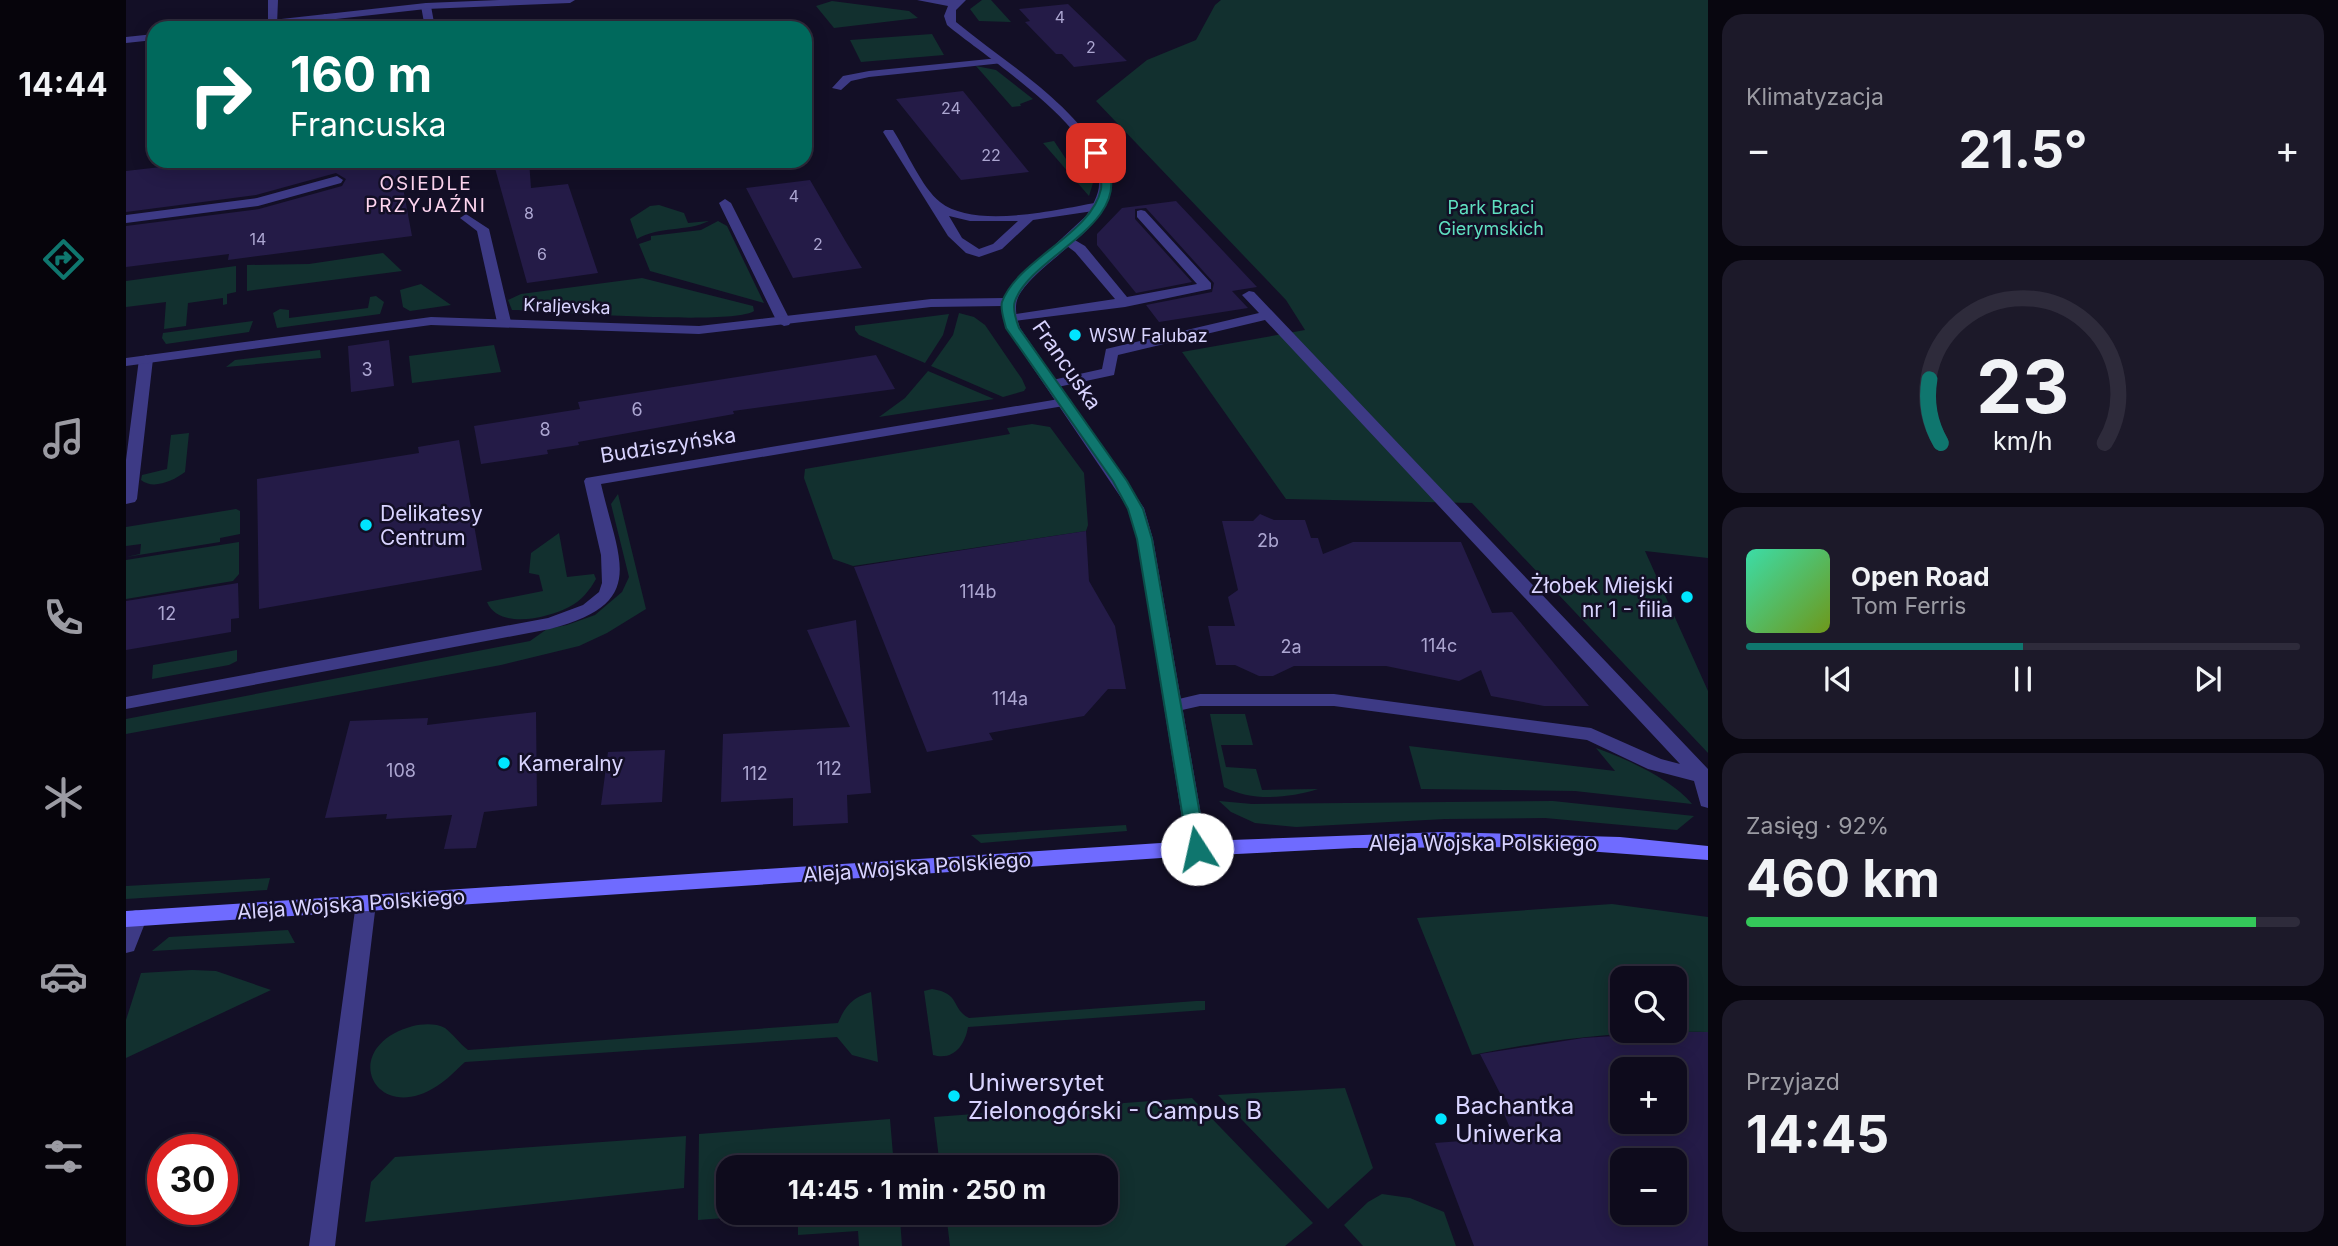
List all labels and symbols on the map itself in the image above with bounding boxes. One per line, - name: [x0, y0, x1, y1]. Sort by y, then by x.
- house number: 4: [1055, 7, 1065, 27]
- house number: 2: [1086, 37, 1096, 57]
- house number: 24: [941, 98, 961, 118]
- pin: [1066, 123, 1126, 183]
- house number: 22: [981, 145, 1001, 165]
- district label: OSIEDLE PRZYJAŹNI: [365, 172, 487, 217]
- house number: 4: [789, 186, 799, 206]
- park label: Park Braci Gierymskich: [1438, 197, 1544, 239]
- house number: 8: [524, 203, 534, 223]
- house number: 14: [250, 229, 266, 249]
- house number: 2: [813, 234, 823, 254]
- house number: 6: [537, 244, 547, 264]
- street label: Kraljevska: [523, 294, 611, 318]
- street label: Francuska: [1027, 316, 1107, 414]
- place label: WSW Falubaz: [1089, 325, 1208, 346]
- marker: WSW Falubaz: [1067, 327, 1083, 343]
- house number: 3: [361, 359, 373, 380]
- house number: 6: [631, 399, 643, 420]
- house number: 8: [539, 419, 551, 440]
- street label: Budziszyńska: [598, 422, 738, 468]
- place label: Delikatesy Centrum: [380, 501, 483, 550]
- marker: Delikatesy Centrum: [358, 517, 374, 533]
- house number: 2b: [1257, 530, 1279, 551]
- place label: Żłobek Miejski nr 1 - filia: [1531, 572, 1673, 622]
- house number: 114b: [959, 581, 997, 602]
- marker: Żłobek Miejski nr 1 - filia: [1679, 589, 1695, 605]
- house number: 12: [158, 603, 176, 624]
- house number: 114c: [1421, 635, 1457, 656]
- house number: 2a: [1280, 636, 1302, 657]
- house number: 114a: [992, 688, 1028, 709]
- place label: Kameralny: [518, 751, 623, 776]
- marker: Kameralny: [496, 755, 512, 771]
- house number: 112: [816, 758, 842, 779]
- house number: 108: [386, 760, 416, 781]
- house number: 112: [742, 763, 768, 784]
- position arrow: [1160, 812, 1234, 886]
- street label: Aleja Wojska Polskiego: [1369, 831, 1597, 856]
- street label: Aleja Wojska Polskiego: [802, 847, 1032, 887]
- street label: Aleja Wojska Polskiego: [236, 884, 466, 924]
- place label: Uniwersytet Zielonogórski - Campus B: [968, 1068, 1262, 1125]
- marker: Uniwersytet Zielonogórski - Campus B: [946, 1088, 962, 1104]
- place label: Bachantka Uniwerka: [1455, 1091, 1574, 1148]
- marker: Bachantka Uniwerka: [1433, 1111, 1449, 1127]
- speed limit sign: 30: [147, 1134, 238, 1225]

